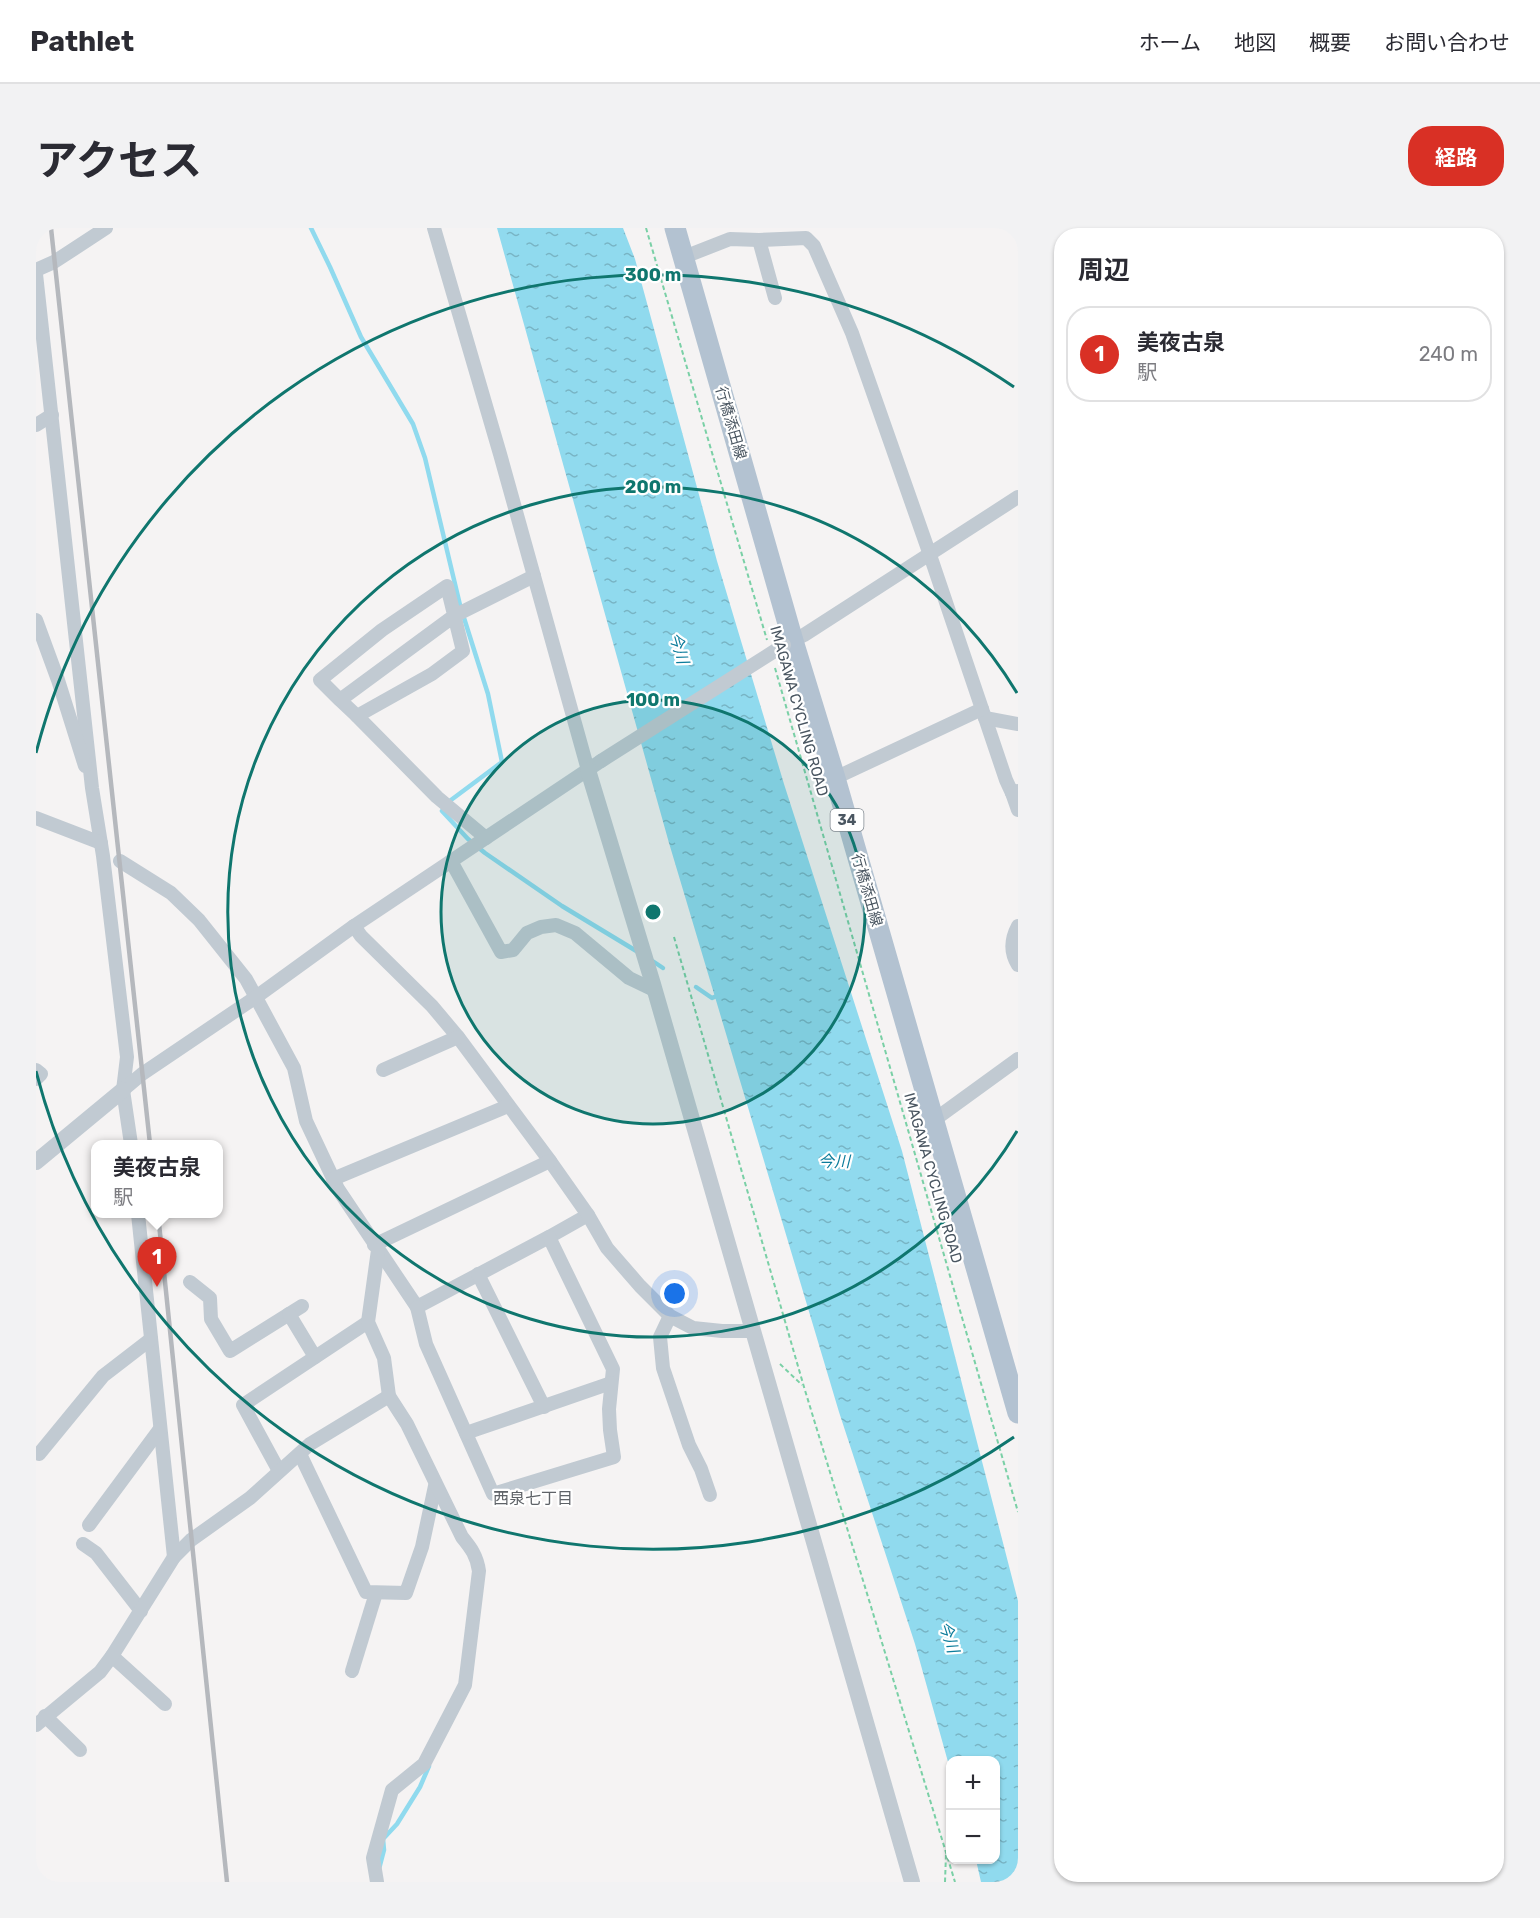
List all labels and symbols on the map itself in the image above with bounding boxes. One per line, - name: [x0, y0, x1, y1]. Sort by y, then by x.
- text: 300 m: [625, 264, 681, 286]
- street label: 行橋添田線: [712, 384, 750, 462]
- text: 200 m: [625, 476, 681, 498]
- street label: IMAGAWA CYCLING ROAD: [766, 624, 832, 798]
- water label: 今川: [665, 630, 693, 668]
- text: 100 m: [626, 689, 680, 711]
- road number: 34: [830, 809, 864, 831]
- street label: 行橋添田線: [848, 851, 886, 929]
- centre of rings: [643, 902, 663, 922]
- street label: IMAGAWA CYCLING ROAD: [900, 1091, 966, 1265]
- water label: 今川: [818, 1152, 852, 1171]
- pin: 1: [138, 1238, 176, 1287]
- your location: [660, 1279, 689, 1308]
- district label: 西泉七丁目: [493, 1489, 573, 1508]
- water label: 今川: [935, 1619, 964, 1657]

